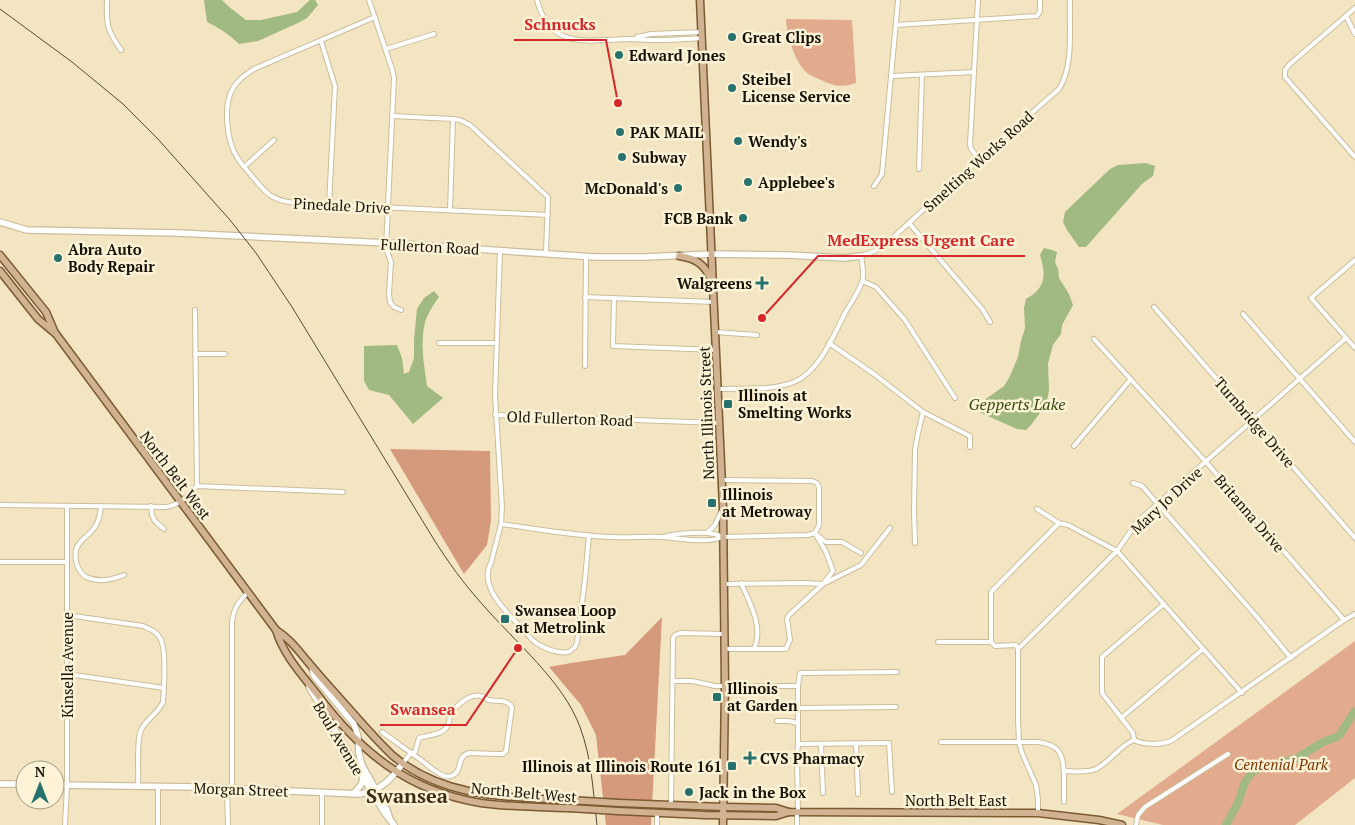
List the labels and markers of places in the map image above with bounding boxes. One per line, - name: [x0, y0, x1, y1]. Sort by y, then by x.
- callout: Schnucks: [514, 9, 606, 40]
- place label: Great Clips: [742, 27, 821, 47]
- marker: Great Clips: [726, 31, 738, 43]
- place label: Edward Jones: [629, 45, 726, 65]
- marker: Edward Jones: [613, 49, 625, 61]
- place label: Steibel License Service: [742, 69, 851, 106]
- marker: Steibel License Service: [726, 82, 738, 94]
- place label: PAK MAIL: [630, 122, 703, 142]
- marker: PAK MAIL: [614, 126, 626, 138]
- place label: Wendy's: [748, 131, 807, 151]
- marker: Wendy's: [732, 135, 744, 147]
- place label: Subway: [632, 147, 687, 167]
- marker: Subway: [616, 151, 628, 163]
- place label: Applebee's: [758, 172, 835, 192]
- marker: Applebee's: [742, 176, 754, 188]
- place label: McDonald's: [585, 178, 668, 198]
- marker: McDonald's: [672, 182, 684, 194]
- place label: FCB Bank: [664, 208, 733, 228]
- marker: FCB Bank: [737, 212, 749, 224]
- callout: MedExpress Urgent Care: [818, 225, 1025, 256]
- place label: Abra Auto Body Repair: [68, 239, 155, 276]
- marker: Abra Auto Body Repair: [52, 252, 64, 264]
- place label: Walgreens: [677, 273, 752, 293]
- marker: Walgreens: [756, 277, 768, 289]
- place label: Illinois at Smelting Works: [738, 385, 852, 422]
- marker: Illinois at Smelting Works: [722, 398, 734, 410]
- place label: Illinois at Metroway: [722, 484, 813, 521]
- marker: Illinois at Metroway: [706, 497, 718, 509]
- place label: Swansea Loop at Metrolink: [515, 600, 616, 637]
- marker: Swansea Loop at Metrolink: [499, 613, 511, 625]
- place label: Illinois at Garden: [727, 678, 798, 715]
- marker: Illinois at Garden: [711, 691, 723, 703]
- callout: Swansea: [380, 694, 466, 725]
- place label: CVS Pharmacy: [760, 748, 865, 768]
- marker: CVS Pharmacy: [744, 752, 756, 764]
- place label: Illinois at Illinois Route 161: [522, 756, 722, 776]
- marker: Illinois at Illinois Route 161: [726, 760, 738, 772]
- place label: Jack in the Box: [699, 782, 807, 802]
- marker: Jack in the Box: [683, 786, 695, 798]

